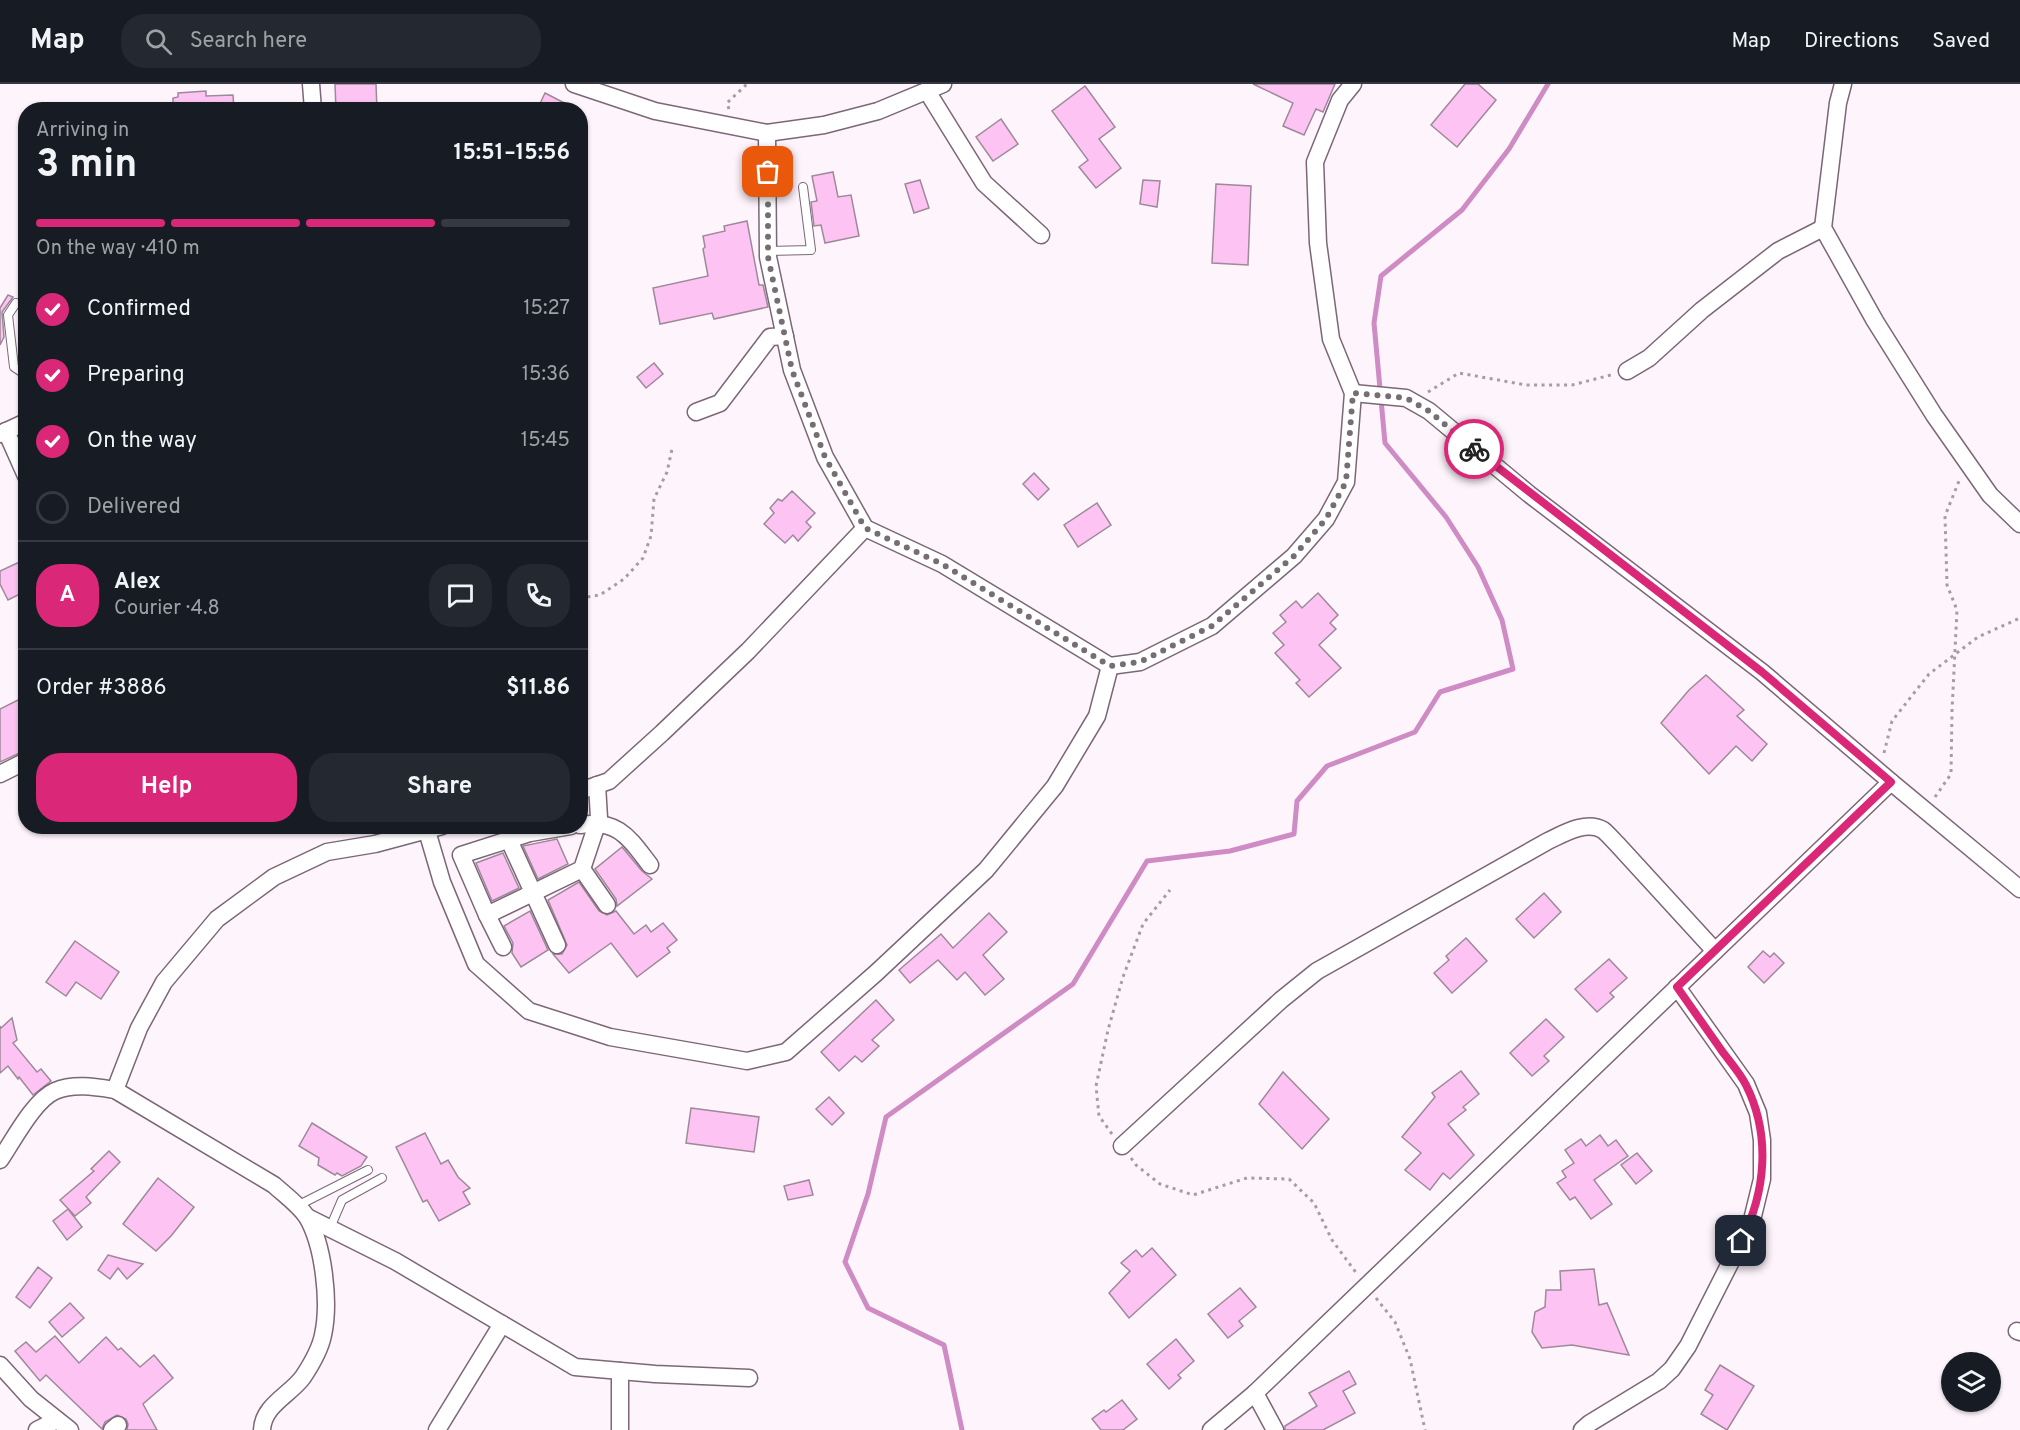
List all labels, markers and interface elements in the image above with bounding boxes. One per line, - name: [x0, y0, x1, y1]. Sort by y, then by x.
- search box: [121, 14, 541, 68]
- text: Map: [30, 23, 85, 59]
- icon: search: [142, 25, 175, 58]
- text: Search here: [190, 28, 307, 55]
- text: Map: [1731, 28, 1771, 55]
- text: Directions: [1804, 28, 1899, 55]
- text: Saved: [1932, 28, 1990, 55]
- text: Arriving in: [36, 118, 129, 144]
- text: 15:51–15:56: [454, 140, 570, 167]
- text: 3 min: [36, 142, 137, 191]
- pin: [742, 146, 793, 197]
- icon: bag: [751, 155, 784, 188]
- text: On the way · 410 m: [36, 236, 200, 262]
- icon: check: [36, 293, 69, 326]
- text: Confirmed: [87, 296, 191, 323]
- text: 15:27: [523, 296, 570, 322]
- icon: check: [36, 359, 69, 392]
- text: Preparing: [87, 362, 185, 389]
- text: 15:36: [522, 362, 570, 388]
- courier: [1444, 419, 1504, 479]
- icon: check: [36, 425, 69, 458]
- text: On the way: [87, 428, 197, 455]
- text: 15:45: [521, 428, 570, 454]
- icon: bike: [1458, 433, 1491, 466]
- text: Delivered: [87, 494, 181, 521]
- button: chat: [429, 564, 492, 627]
- button: phone: [507, 564, 570, 627]
- text: Alex: [114, 569, 161, 596]
- text: A: [60, 582, 75, 609]
- text: Courier · 4.8: [114, 596, 220, 622]
- text: Order #3886: [36, 675, 167, 702]
- text: $11.86: [506, 675, 570, 702]
- button: Help: [36, 753, 297, 822]
- button: Share: [309, 753, 570, 822]
- pin: [1715, 1215, 1766, 1266]
- icon: home: [1724, 1224, 1757, 1257]
- map controls: [1941, 1352, 2001, 1412]
- button: layers: [1941, 1352, 2001, 1412]

